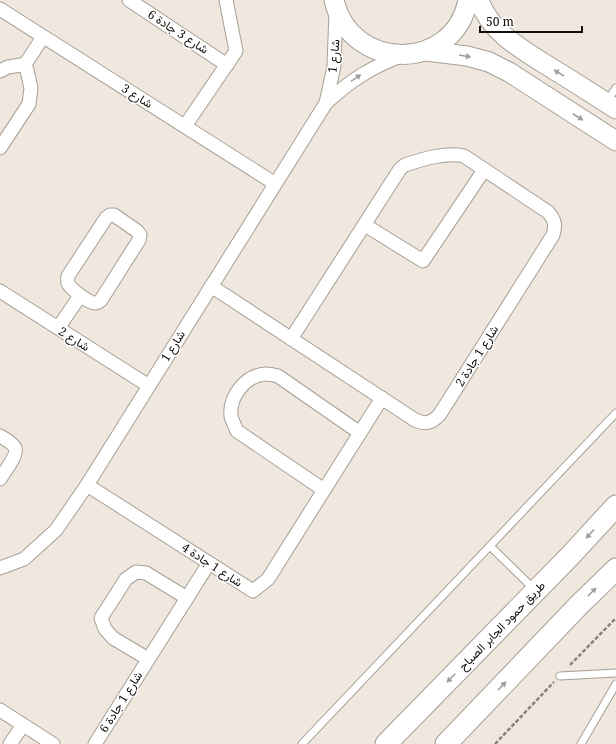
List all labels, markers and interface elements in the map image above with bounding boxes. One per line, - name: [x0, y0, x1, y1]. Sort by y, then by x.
- street label: شارع 3 جادة 6: [144, 6, 212, 58]
- scale bar: [480, 8, 582, 34]
- text: 50 m: [486, 13, 514, 30]
- street label: شارع 1: [323, 38, 345, 74]
- one-way arrow: [458, 53, 471, 59]
- one-way arrow: [554, 69, 564, 77]
- one-way arrow: [351, 74, 361, 82]
- street label: شارع 3: [118, 79, 156, 113]
- one-way arrow: [572, 113, 584, 120]
- street label: شارع 2: [55, 322, 93, 356]
- street label: شارع 1 جادة 2: [451, 322, 503, 390]
- street label: شارع 1: [156, 327, 190, 365]
- one-way arrow: [586, 530, 595, 539]
- street label: شارع 1 جادة 4: [178, 539, 246, 591]
- street label: طريق حمود الجابر الصباح: [454, 577, 550, 675]
- one-way arrow: [587, 587, 597, 597]
- street label: شارع 1 جادة 6: [95, 668, 147, 736]
- one-way arrow: [446, 673, 456, 683]
- one-way arrow: [497, 681, 507, 691]

